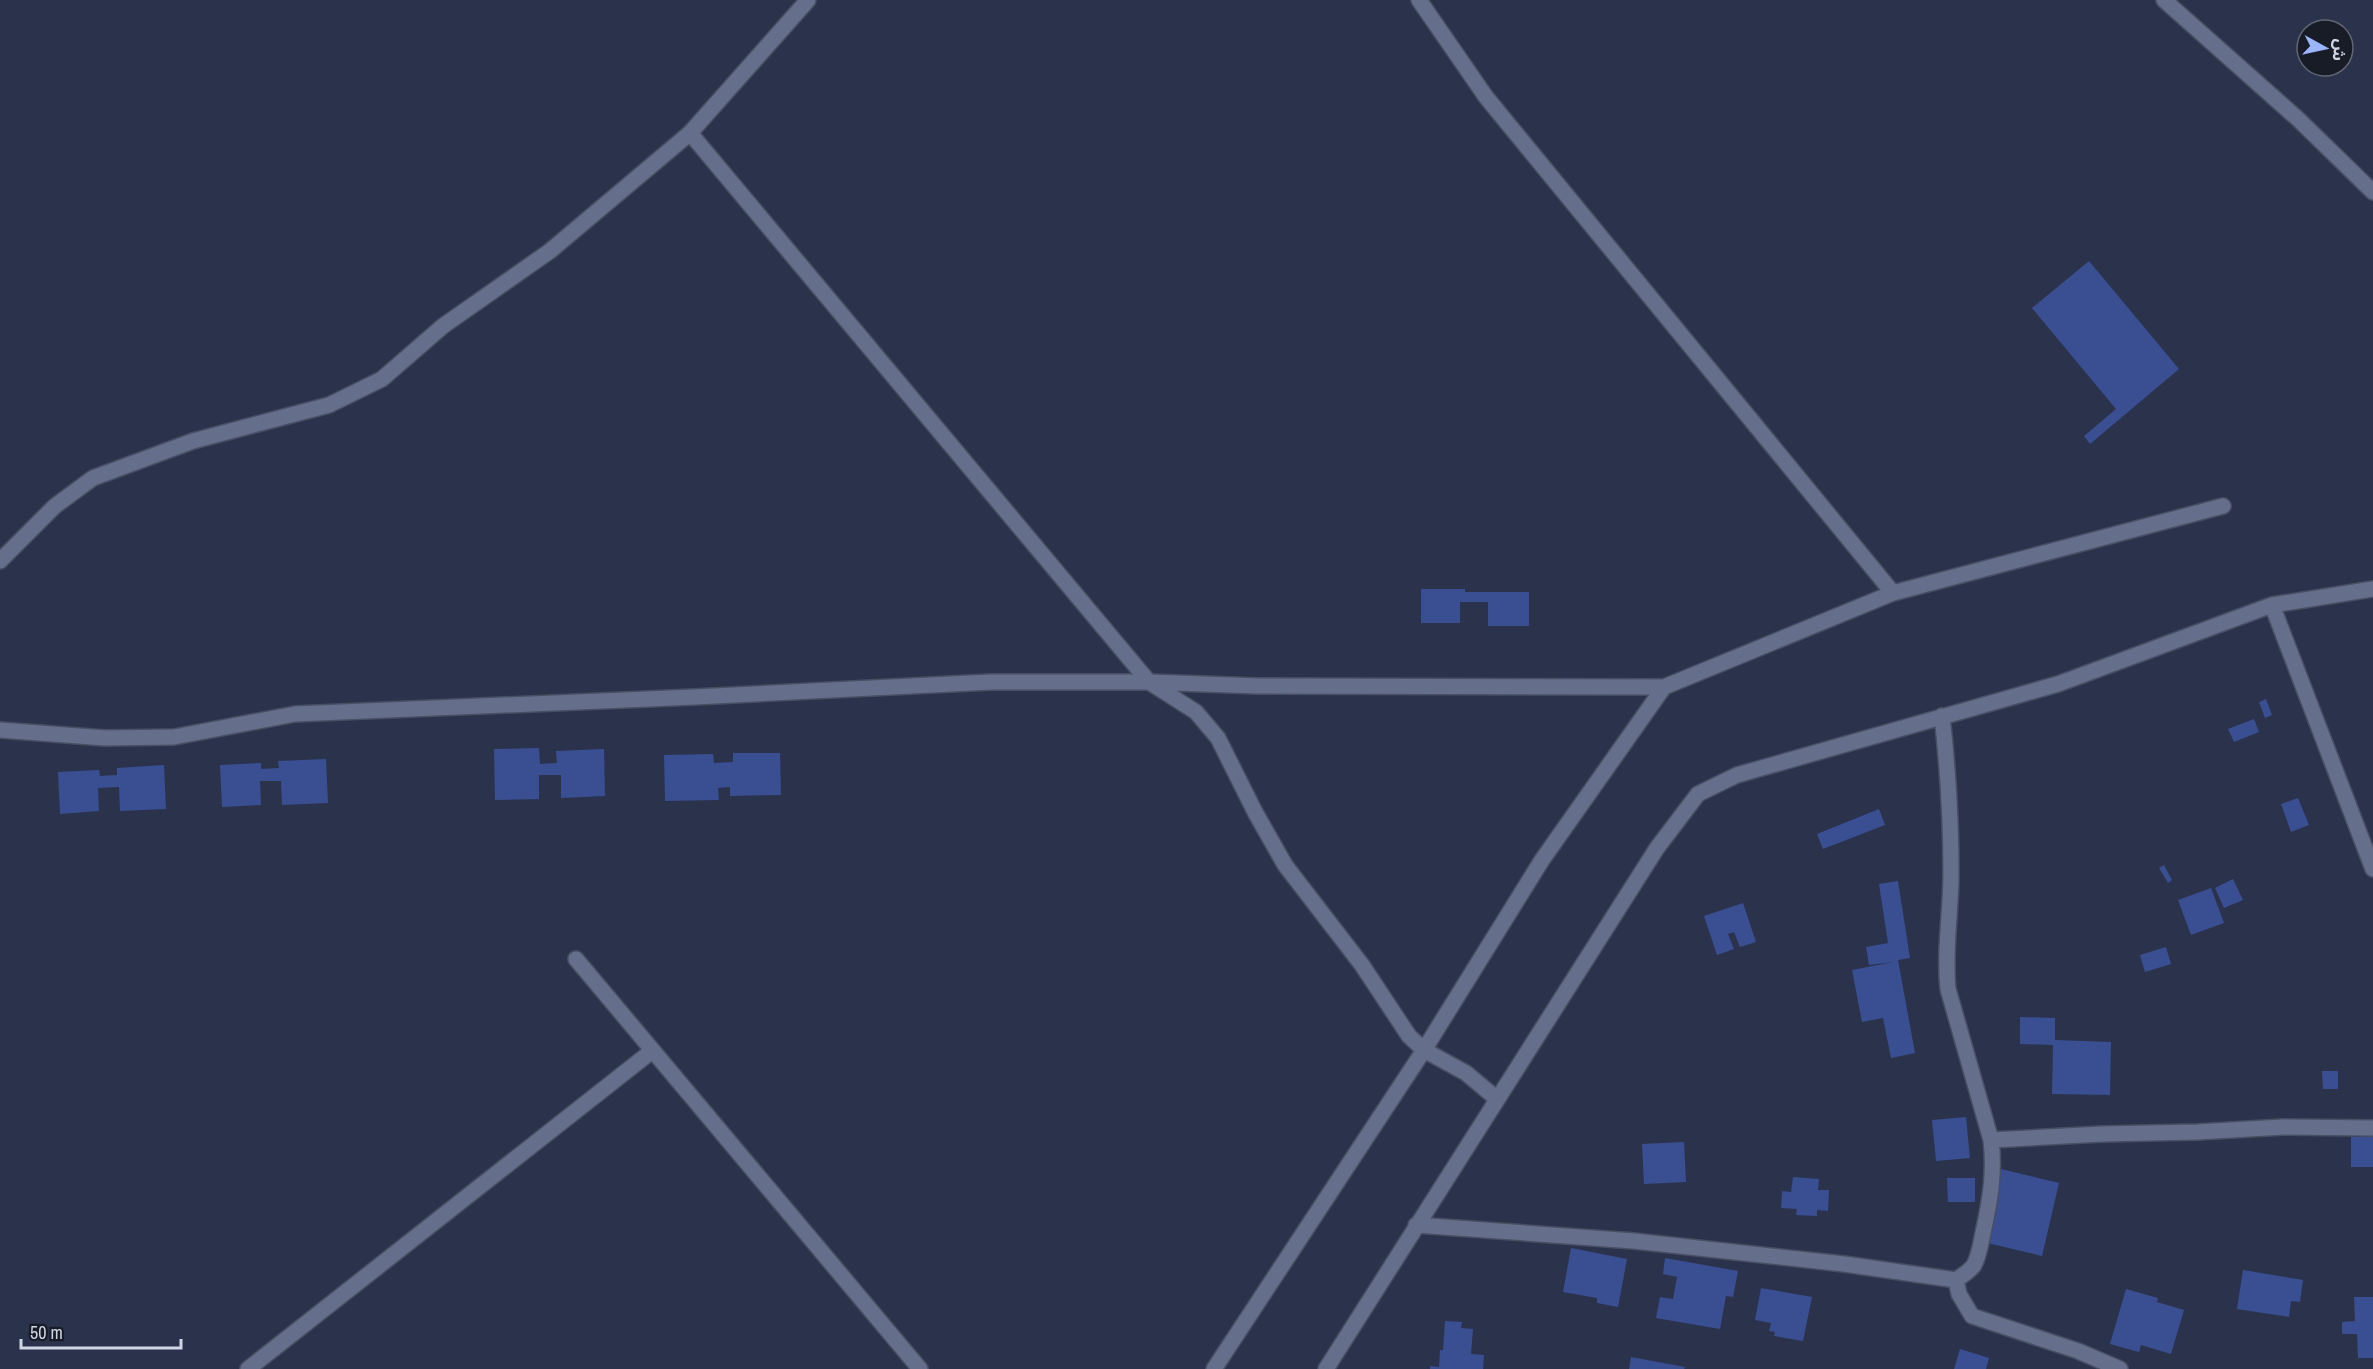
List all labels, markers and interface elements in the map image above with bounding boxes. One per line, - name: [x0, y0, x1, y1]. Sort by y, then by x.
- north arrow: [2295, 18, 2355, 78]
- text: ش: [2327, 38, 2352, 63]
- scale bar: [21, 1312, 182, 1350]
- text: 50 m: [30, 1320, 63, 1345]

